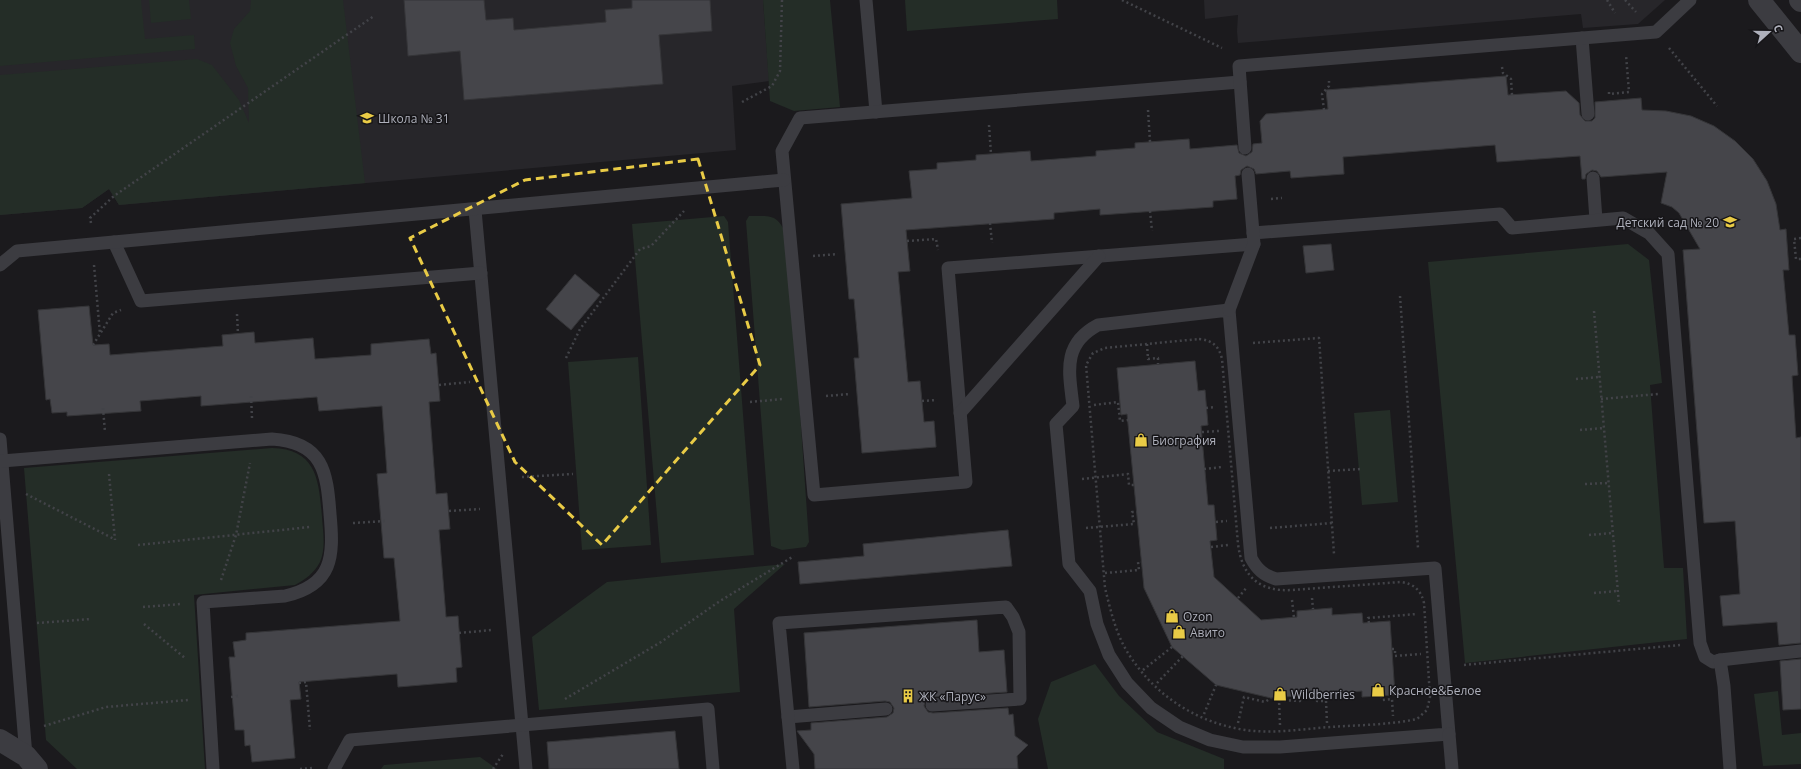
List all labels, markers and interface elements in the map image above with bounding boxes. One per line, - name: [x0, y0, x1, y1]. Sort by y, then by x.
- north arrow: [1749, 12, 1789, 52]
- text: С: [1771, 22, 1787, 34]
- school or university icon: Школа № 31: [359, 110, 375, 126]
- place label: Школа № 31: [378, 110, 450, 127]
- place label: Детский сад № 20: [1617, 214, 1719, 231]
- school or university icon: Детский сад № 20: [1722, 214, 1738, 230]
- shop icon: Биография: [1133, 432, 1149, 448]
- place label: Биография: [1152, 432, 1216, 449]
- shop icon: Ozon: [1164, 608, 1180, 624]
- place label: Ozon: [1183, 608, 1213, 625]
- shop icon: Авито: [1171, 624, 1187, 640]
- place label: Авито: [1190, 624, 1225, 641]
- shop icon: Красное&Белое: [1370, 682, 1386, 698]
- place label: Красное&Белое: [1389, 682, 1482, 699]
- shop icon: Wildberries: [1272, 686, 1288, 702]
- place label: Wildberries: [1291, 686, 1355, 703]
- building icon: ЖК «Парус»: [900, 688, 916, 704]
- place label: ЖК «Парус»: [919, 688, 986, 705]

